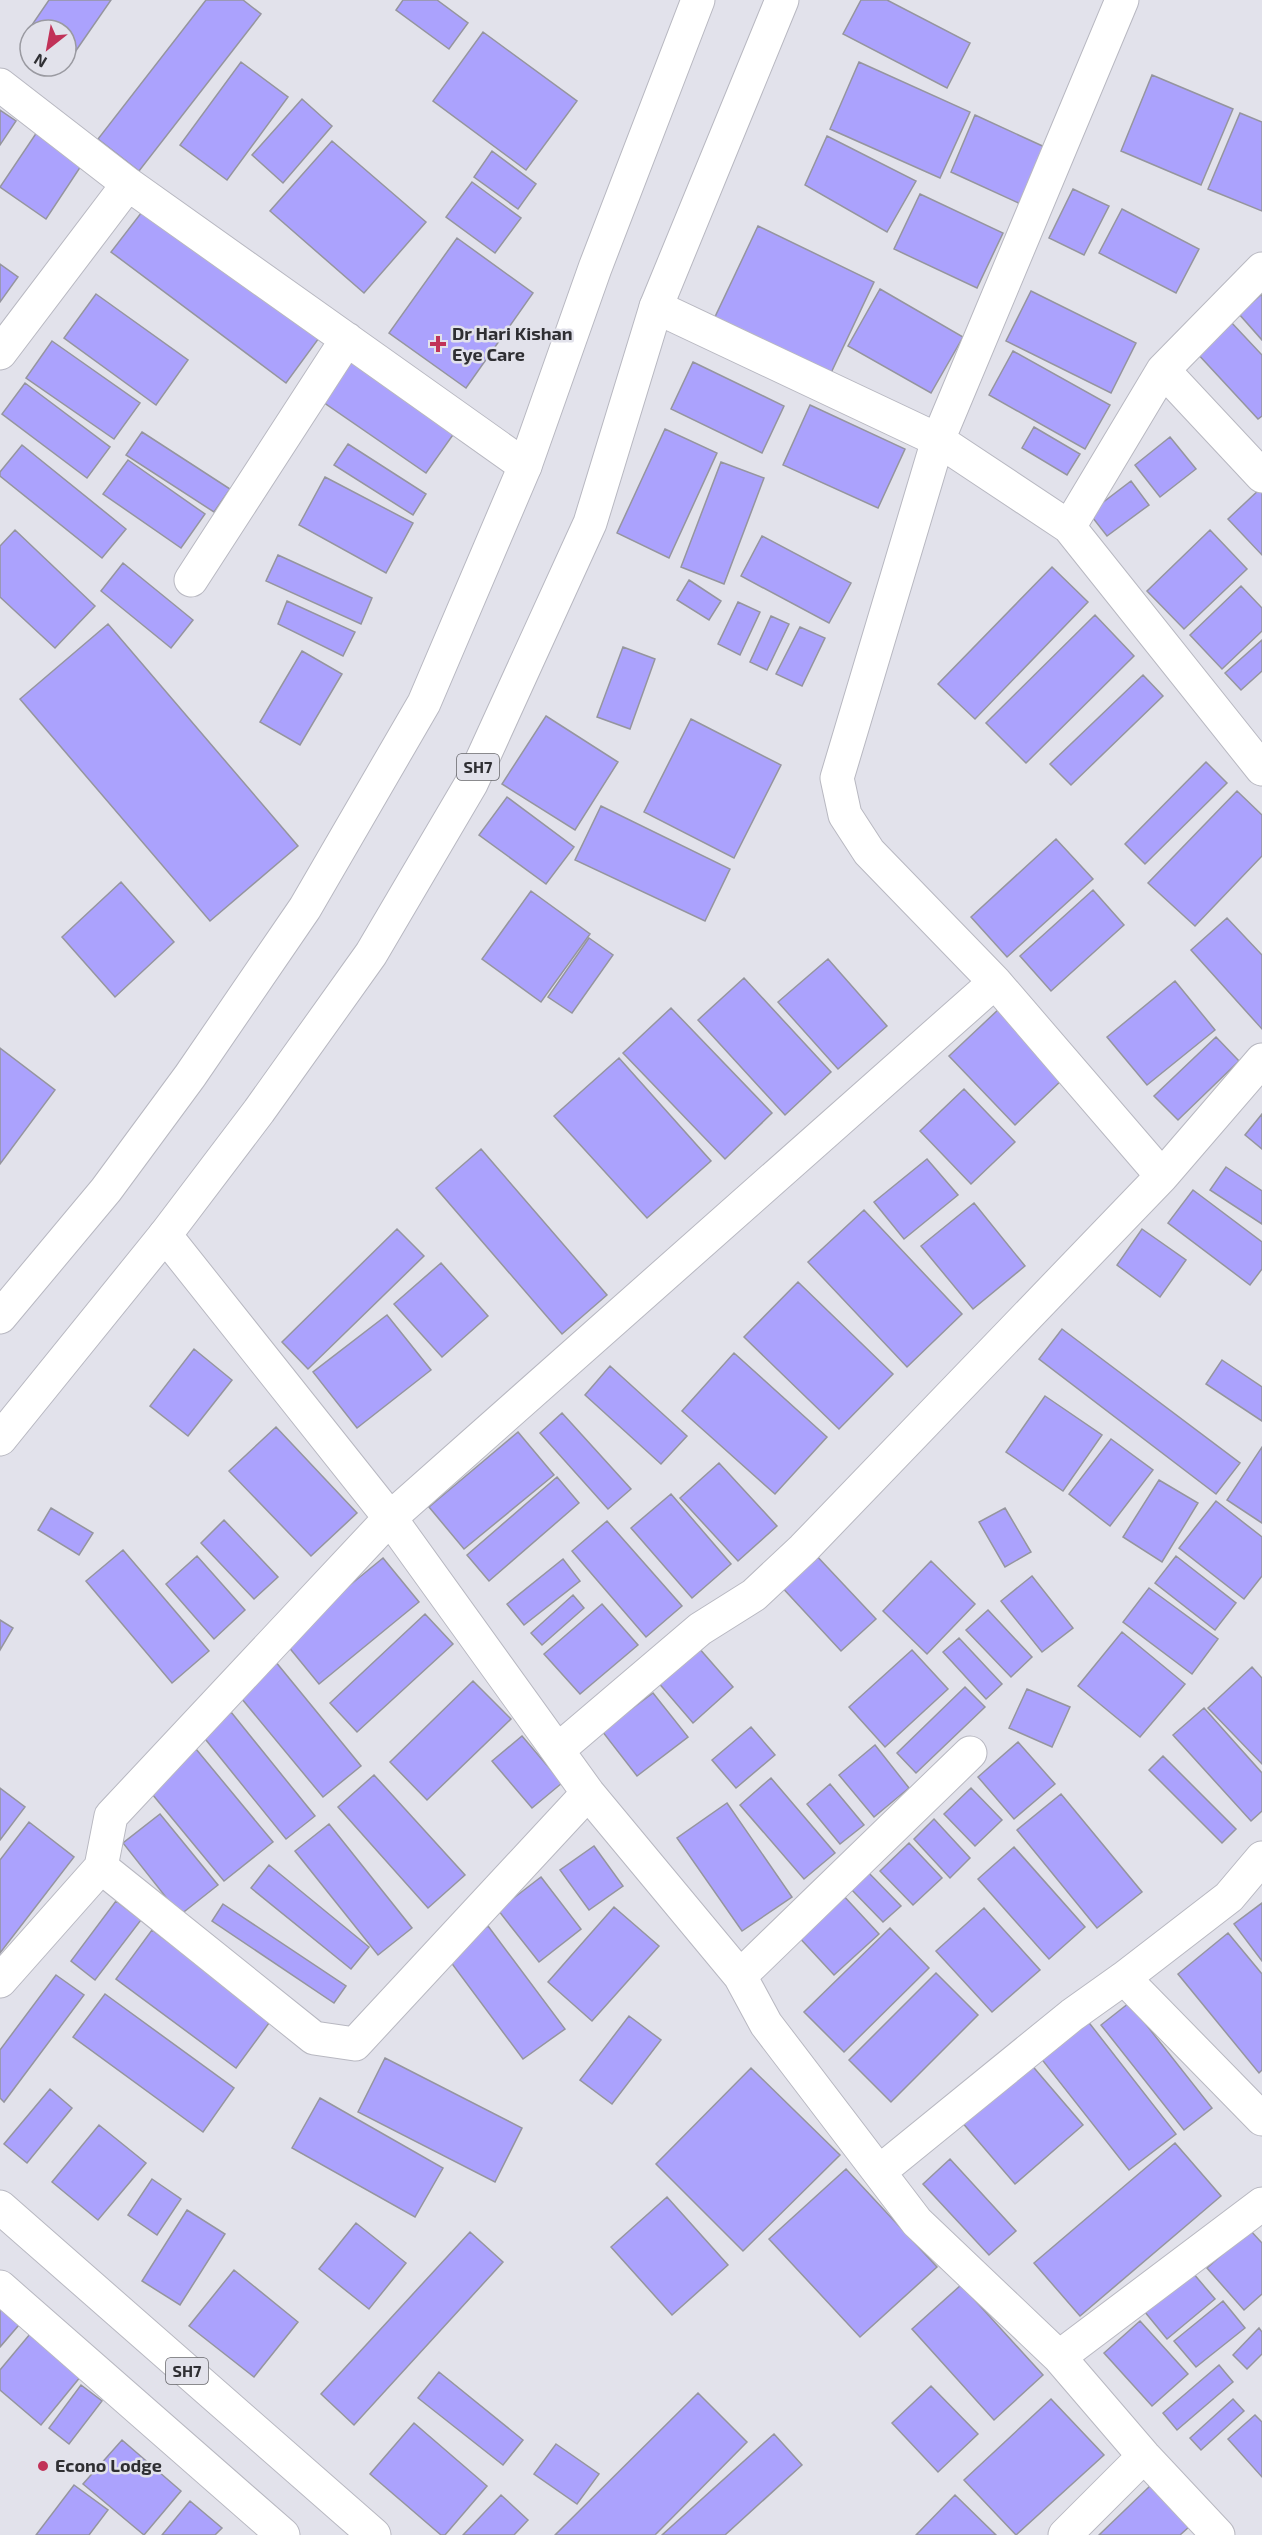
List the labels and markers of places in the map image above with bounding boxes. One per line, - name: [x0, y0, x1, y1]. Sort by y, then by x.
- place label: Dr Hari Kishan Eye Care: [452, 322, 573, 365]
- marker: Dr Hari Kishan Eye Care: [429, 335, 447, 353]
- place label: Econo Lodge: [55, 2454, 162, 2476]
- marker: Econo Lodge: [36, 2459, 50, 2473]

